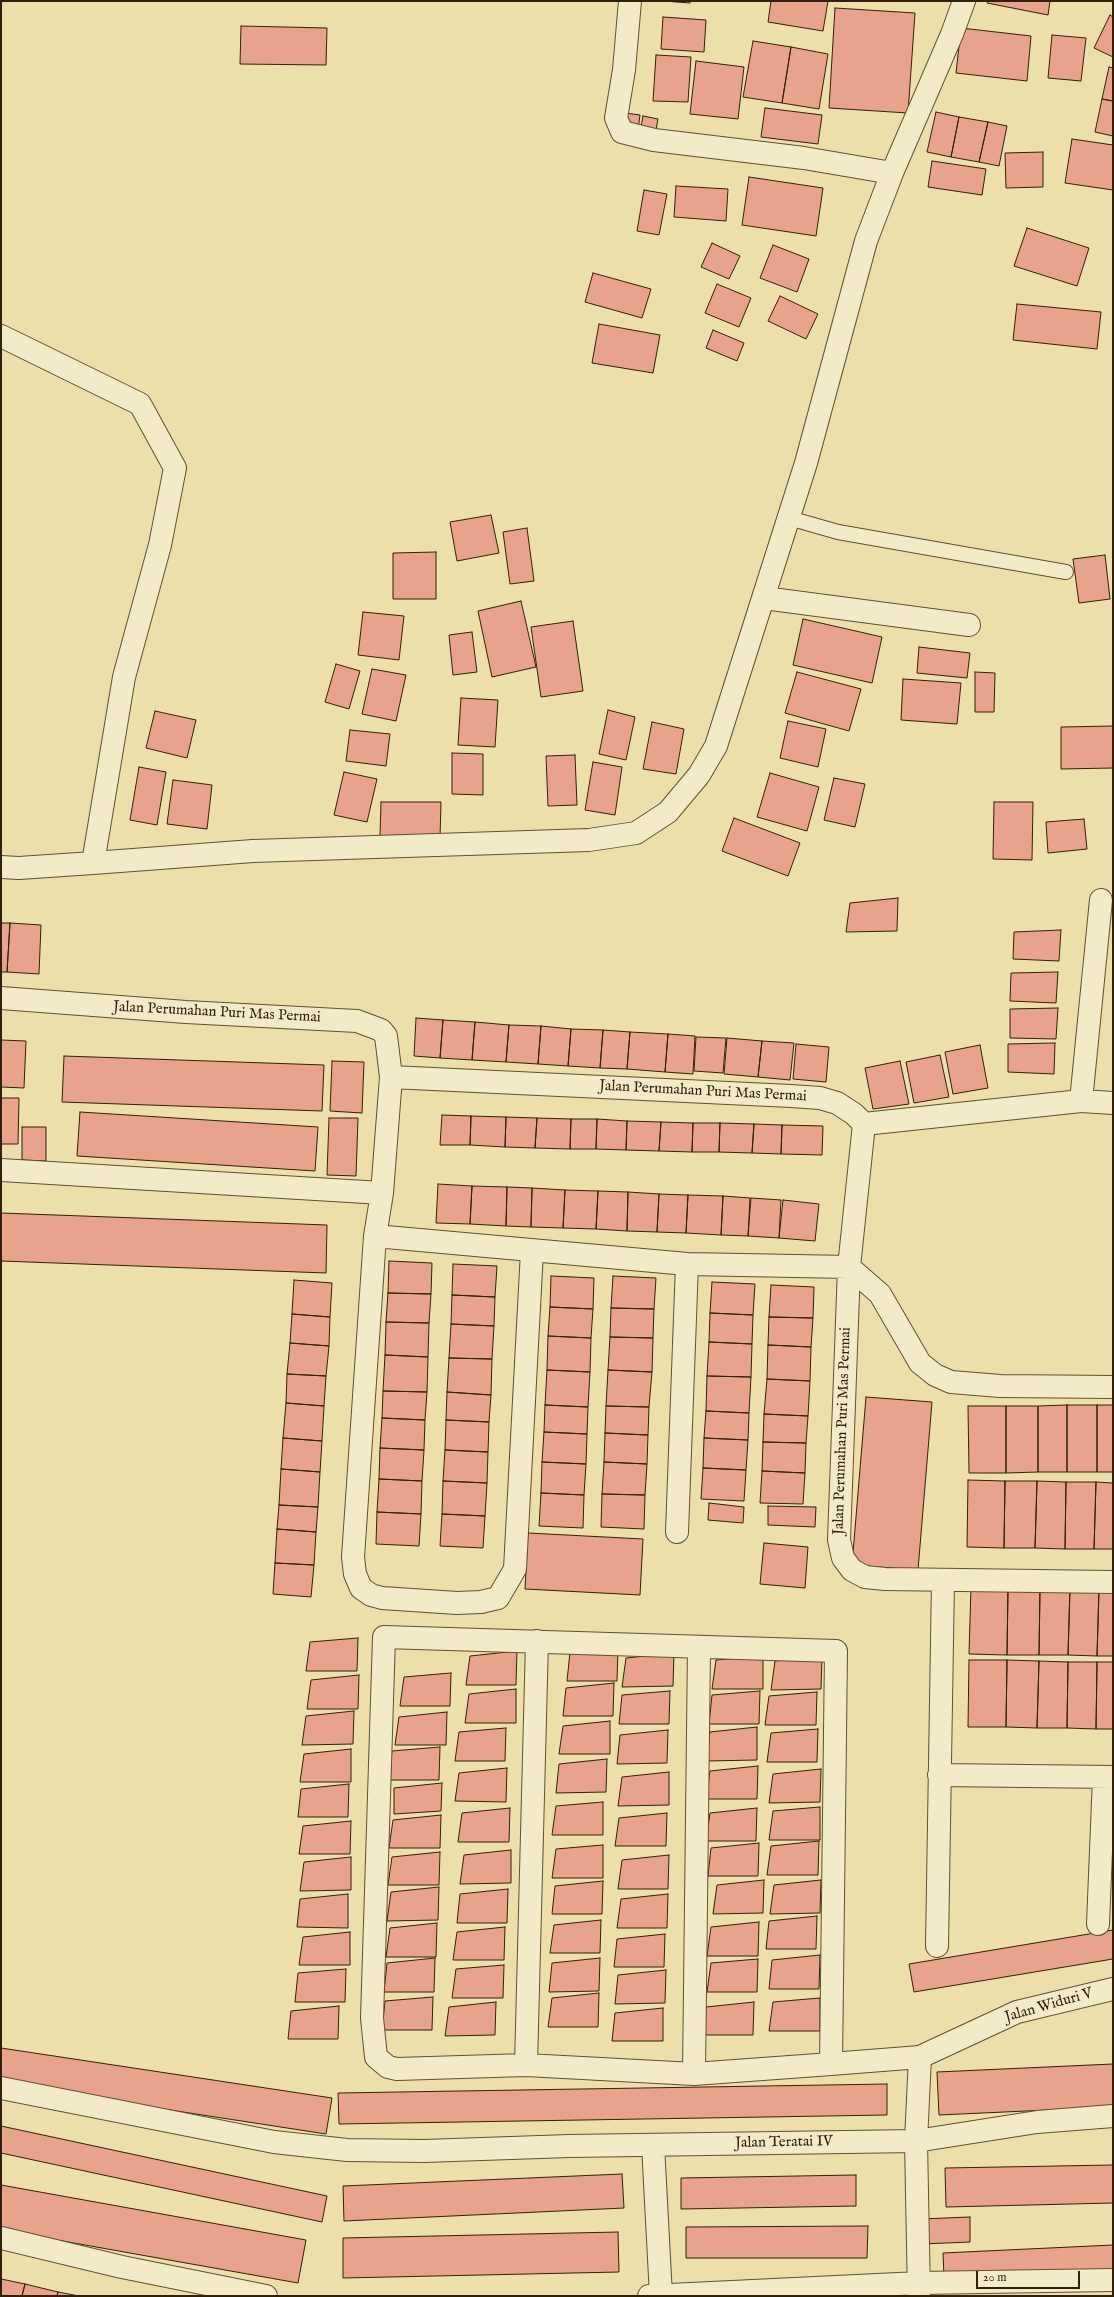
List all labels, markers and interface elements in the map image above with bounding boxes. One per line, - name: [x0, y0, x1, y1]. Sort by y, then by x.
- street label: Jalan Perumahan Puri Mas Permai: [113, 999, 321, 1027]
- street label: Jalan Perumahan Puri Mas Permai: [599, 1078, 807, 1106]
- street label: Jalan Perumahan Puri Mas Permai: [830, 1327, 856, 1535]
- street label: Jalan Widuri V: [1003, 1985, 1095, 2027]
- street label: Jalan Teratai IV: [735, 2133, 833, 2153]
- scale bar: [978, 2263, 1082, 2289]
- text: 20 m: [983, 2270, 1006, 2285]

